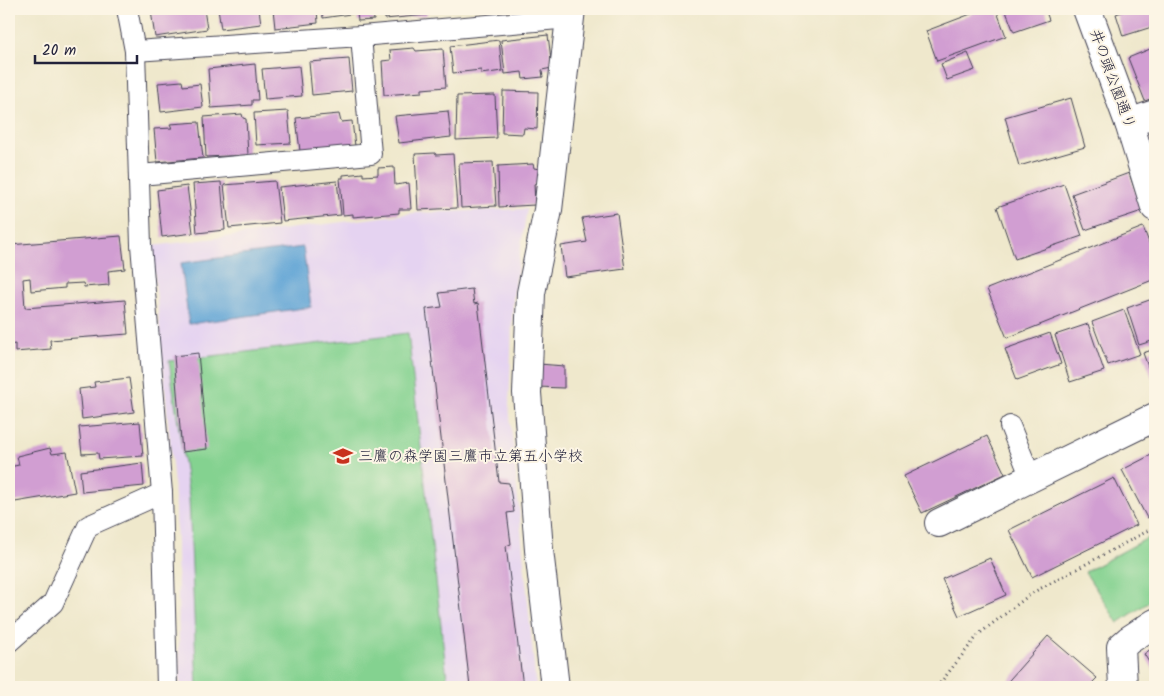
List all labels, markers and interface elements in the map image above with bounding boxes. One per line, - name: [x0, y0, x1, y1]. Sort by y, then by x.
- street label: 井の頭公園通り: [1083, 26, 1141, 133]
- scale bar: [35, 32, 138, 64]
- text: 20 m: [42, 39, 76, 63]
- school or university icon: 三鷹の森学園三鷹市立第五小学校: [332, 445, 354, 467]
- place label: 三鷹の森学園三鷹市立第五小学校: [358, 445, 583, 469]

